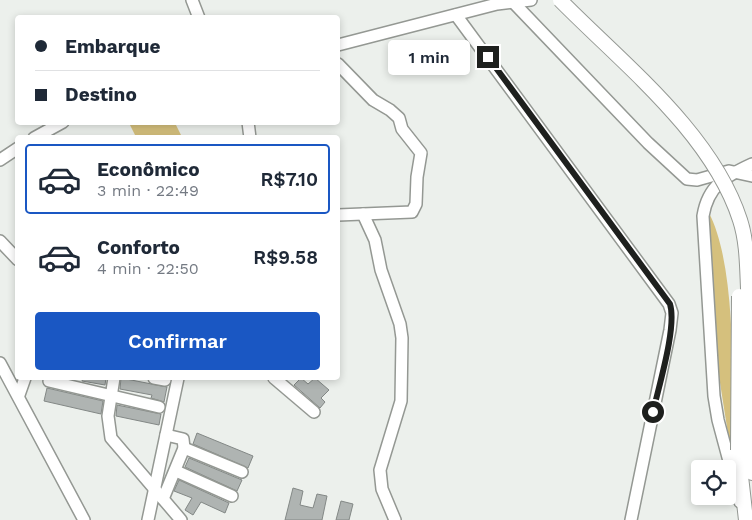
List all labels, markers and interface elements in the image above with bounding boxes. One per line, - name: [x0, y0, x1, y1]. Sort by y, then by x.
- text: Embarque: [65, 35, 160, 58]
- callout: 1 min: [388, 40, 470, 74]
- route end: [477, 46, 499, 68]
- text: 1 min: [408, 48, 450, 67]
- text: Destino: [65, 83, 137, 106]
- icon: car: [37, 157, 82, 202]
- text: Econômico: [97, 158, 200, 181]
- text: R$7.10: [261, 168, 318, 191]
- text: 3 min · 22:49: [97, 181, 199, 200]
- icon: car: [37, 235, 82, 280]
- text: Conforto: [97, 236, 180, 259]
- text: R$9.58: [253, 246, 318, 269]
- text: 4 min · 22:50: [97, 259, 199, 278]
- button: Confirmar: [35, 312, 320, 370]
- route start: [642, 401, 664, 423]
- map controls: [691, 460, 736, 505]
- button: locate: [691, 460, 736, 505]

